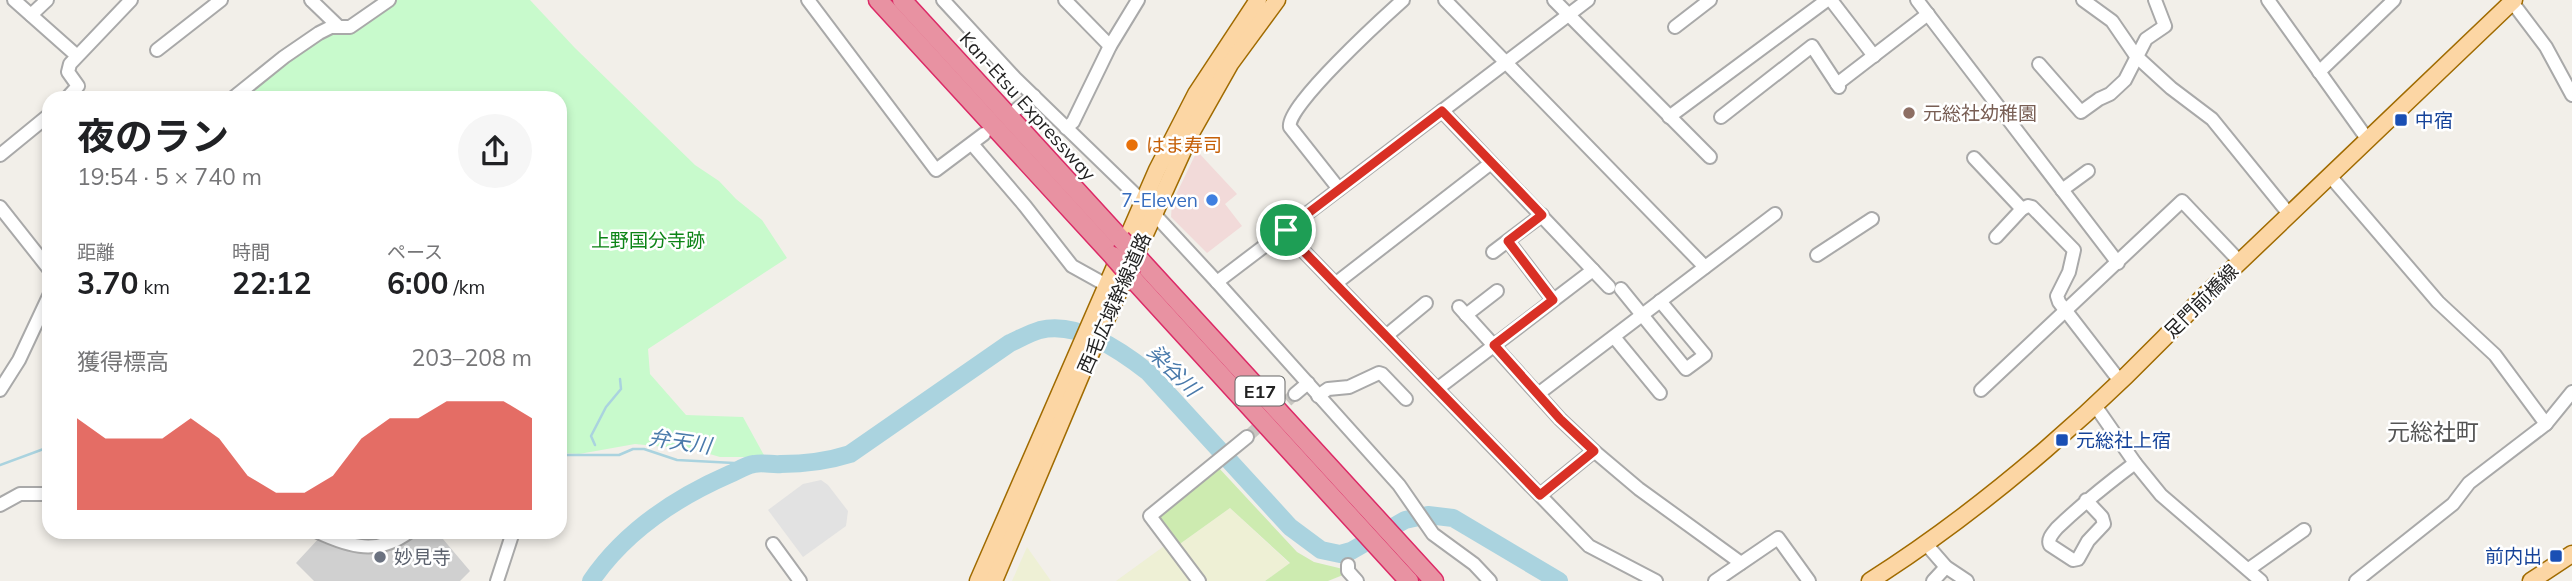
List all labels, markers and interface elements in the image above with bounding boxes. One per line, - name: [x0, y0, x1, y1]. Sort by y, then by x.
- street label: Kan-Etsu Expressway: [955, 27, 1101, 185]
- place label: 元総社幼稚園: [1923, 101, 2037, 125]
- marker: 元総社幼稚園: [1901, 105, 1917, 121]
- place label: 中宿: [2415, 108, 2453, 132]
- text: 夜のラン: [77, 112, 229, 160]
- marker: 中宿: [2393, 112, 2409, 128]
- button: share: [458, 114, 532, 188]
- place label: はま寿司: [1146, 133, 1222, 157]
- marker: はま寿司: [1124, 137, 1140, 153]
- text: 19:54 · 5 × 740 m: [77, 162, 262, 191]
- place label: 7-Eleven: [1121, 188, 1198, 212]
- marker: 7-Eleven: [1204, 192, 1220, 208]
- pin: [1256, 200, 1316, 260]
- icon: arrive: [1267, 211, 1305, 249]
- park label: 上野国分寺跡: [591, 228, 705, 252]
- street label: 西毛広域幹線道路: [1072, 229, 1156, 377]
- text: 距離: [77, 240, 115, 264]
- text: 時間: [232, 240, 270, 264]
- text: ペース: [387, 240, 443, 264]
- street label: 足門前橋線: [2159, 259, 2243, 343]
- text: 3.70: [77, 264, 138, 302]
- text: 22:12: [232, 264, 311, 302]
- text: 6:00: [387, 264, 448, 302]
- text: km: [138, 275, 170, 299]
- text: /km: [448, 275, 485, 299]
- water label: 染谷川: [1143, 339, 1207, 403]
- text: 203–208 m: [411, 343, 532, 372]
- text: 獲得標高: [77, 347, 169, 376]
- road number: E17: [1236, 376, 1284, 405]
- district label: 元総社町: [2387, 417, 2479, 446]
- water label: 弁天川: [647, 424, 715, 459]
- place label: 元総社上宿: [2076, 428, 2171, 452]
- marker: 元総社上宿: [2054, 432, 2070, 448]
- place label: 前内出: [2485, 544, 2542, 568]
- place label: 妙見寺: [394, 545, 451, 569]
- marker: 前内出: [2548, 548, 2564, 564]
- marker: 妙見寺: [372, 549, 388, 565]

